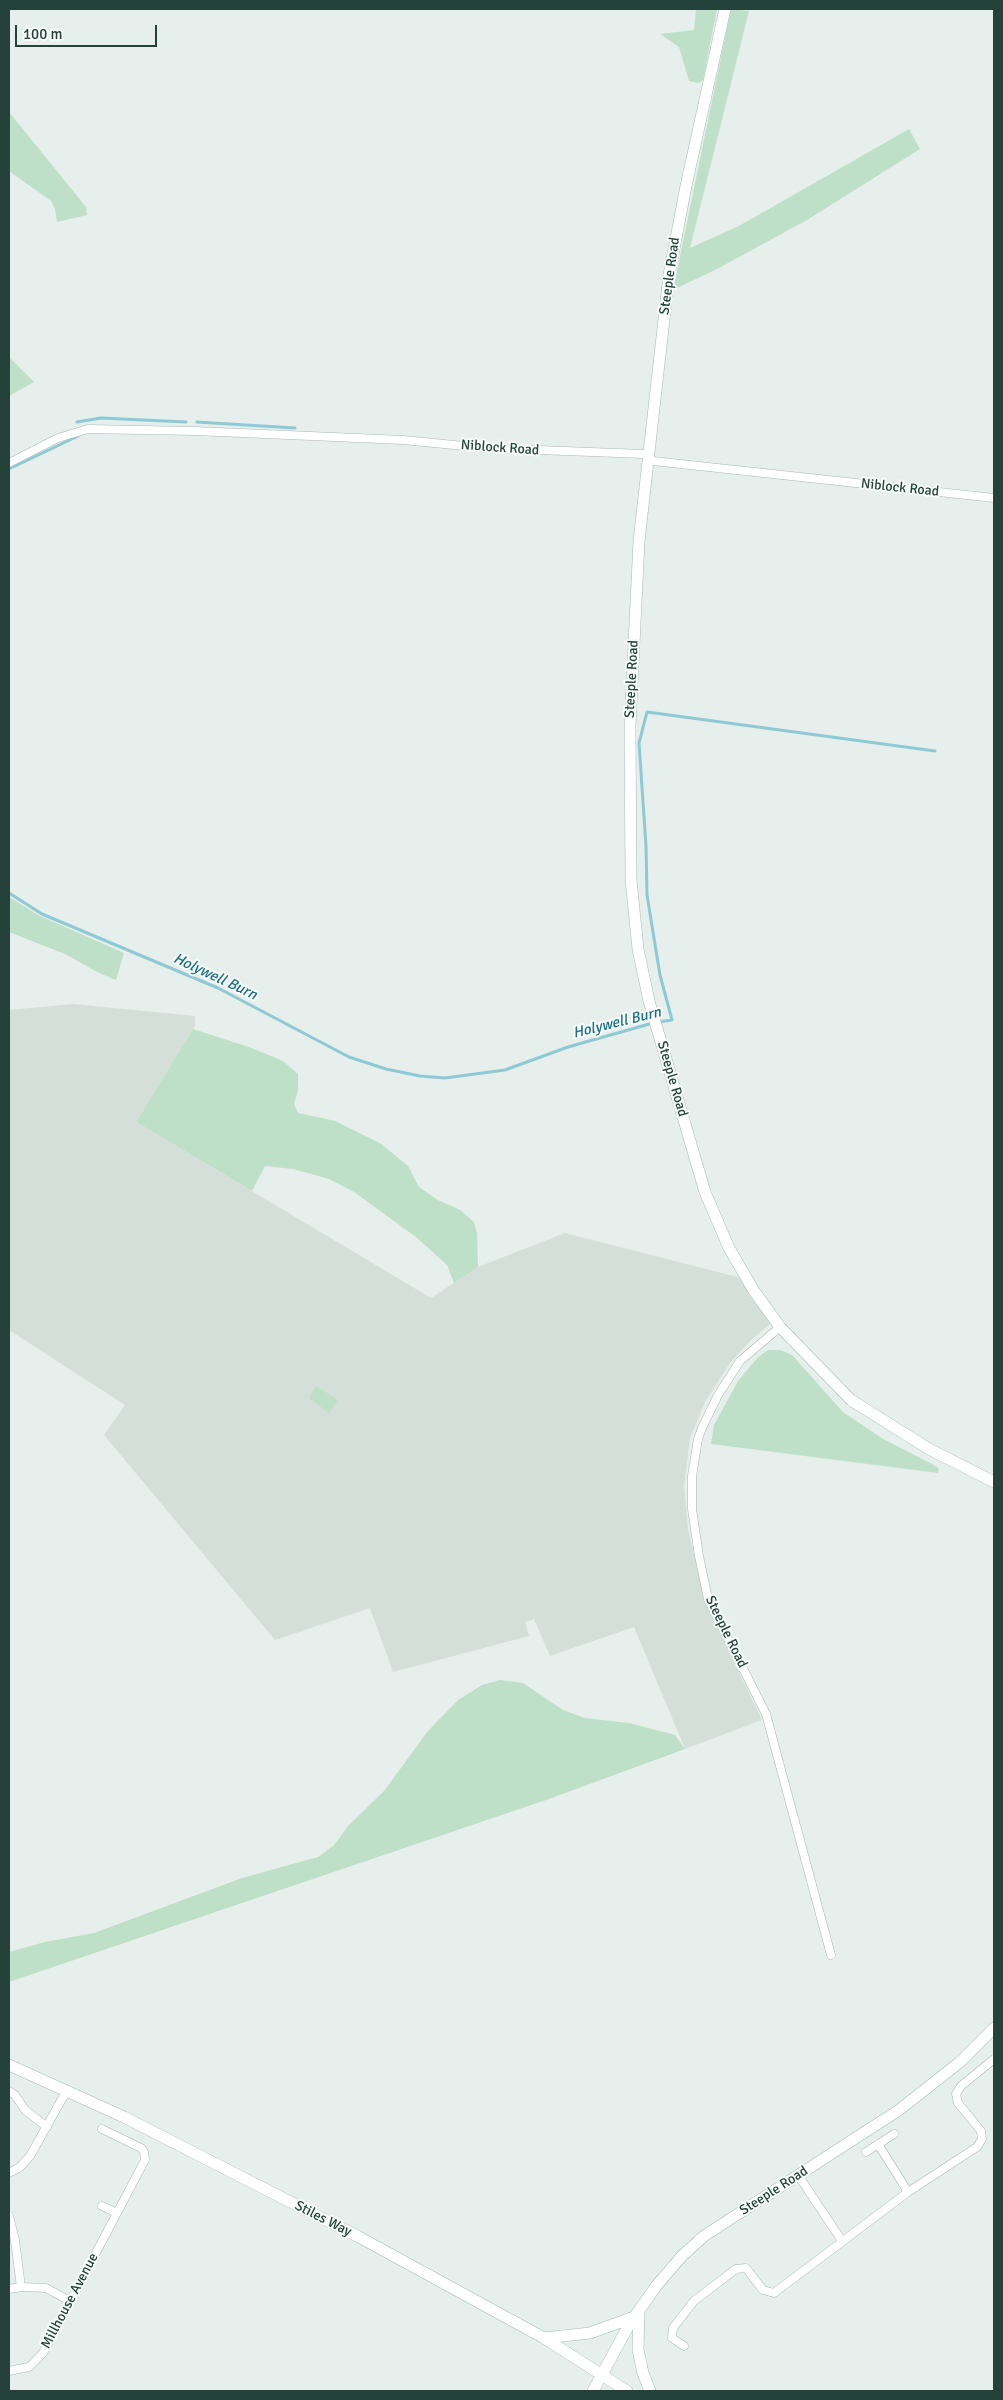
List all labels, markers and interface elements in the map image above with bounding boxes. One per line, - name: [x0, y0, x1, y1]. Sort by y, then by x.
- scale bar: [18, 15, 160, 47]
- text: 100 m: [23, 25, 63, 43]
- street label: Steeple Road: [656, 236, 684, 316]
- street label: Niblock Road: [460, 437, 540, 459]
- street label: Niblock Road: [860, 476, 940, 500]
- street label: Steeple Road: [622, 640, 642, 718]
- water label: Holywell Burn: [170, 950, 260, 1004]
- water label: Holywell Burn: [571, 1003, 663, 1043]
- street label: Steeple Road: [653, 1039, 691, 1119]
- street label: Steeple Road: [701, 1593, 751, 1671]
- street label: Steeple Road: [737, 2163, 811, 2219]
- street label: Stiles Way: [292, 2198, 354, 2240]
- street label: Millhouse Avenue: [38, 2250, 102, 2352]

